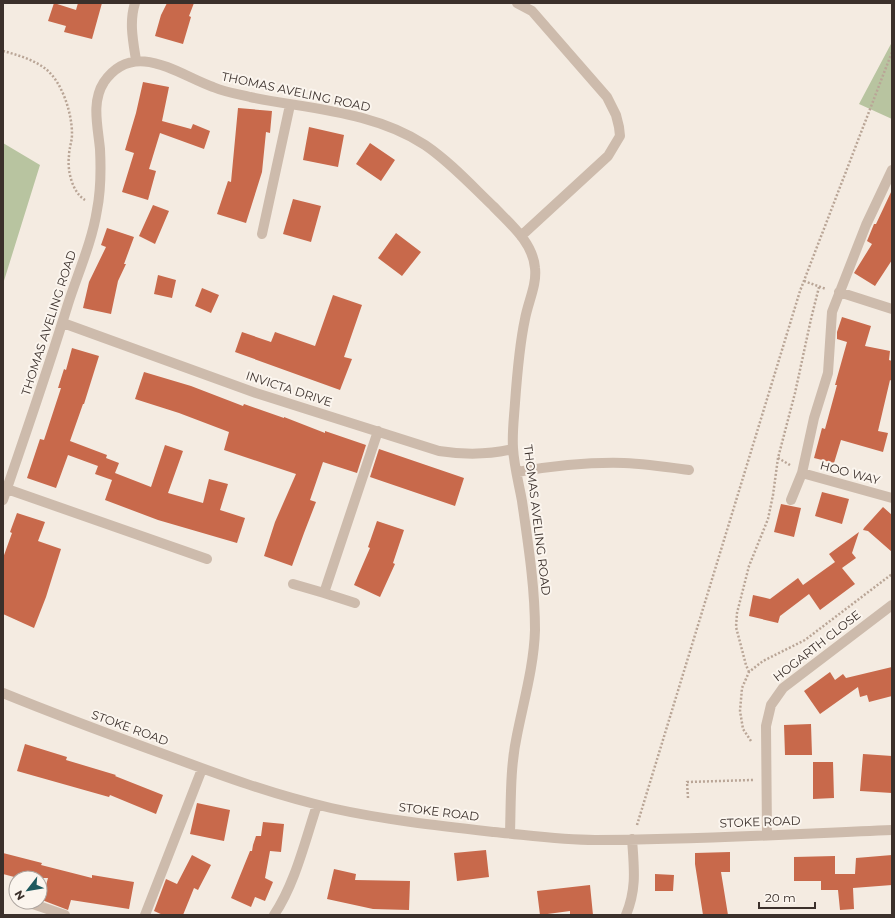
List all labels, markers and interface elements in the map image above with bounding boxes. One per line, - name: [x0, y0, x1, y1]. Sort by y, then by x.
- street label: THOMAS AVELING ROAD: [220, 68, 372, 115]
- street label: THOMAS AVELING ROAD: [18, 248, 79, 397]
- street label: INVICTA DRIVE: [244, 368, 334, 410]
- street label: THOMAS AVELING ROAD: [521, 444, 554, 596]
- street label: HOO WAY: [818, 457, 882, 488]
- street label: HOGARTH CLOSE: [770, 607, 863, 684]
- street label: STOKE ROAD: [90, 707, 171, 748]
- street label: STOKE ROAD: [398, 799, 480, 824]
- street label: STOKE ROAD: [719, 813, 801, 830]
- north arrow: [8, 870, 48, 910]
- scale bar: [759, 884, 815, 910]
- text: N: [11, 888, 28, 903]
- text: 20 m: [765, 890, 796, 905]

